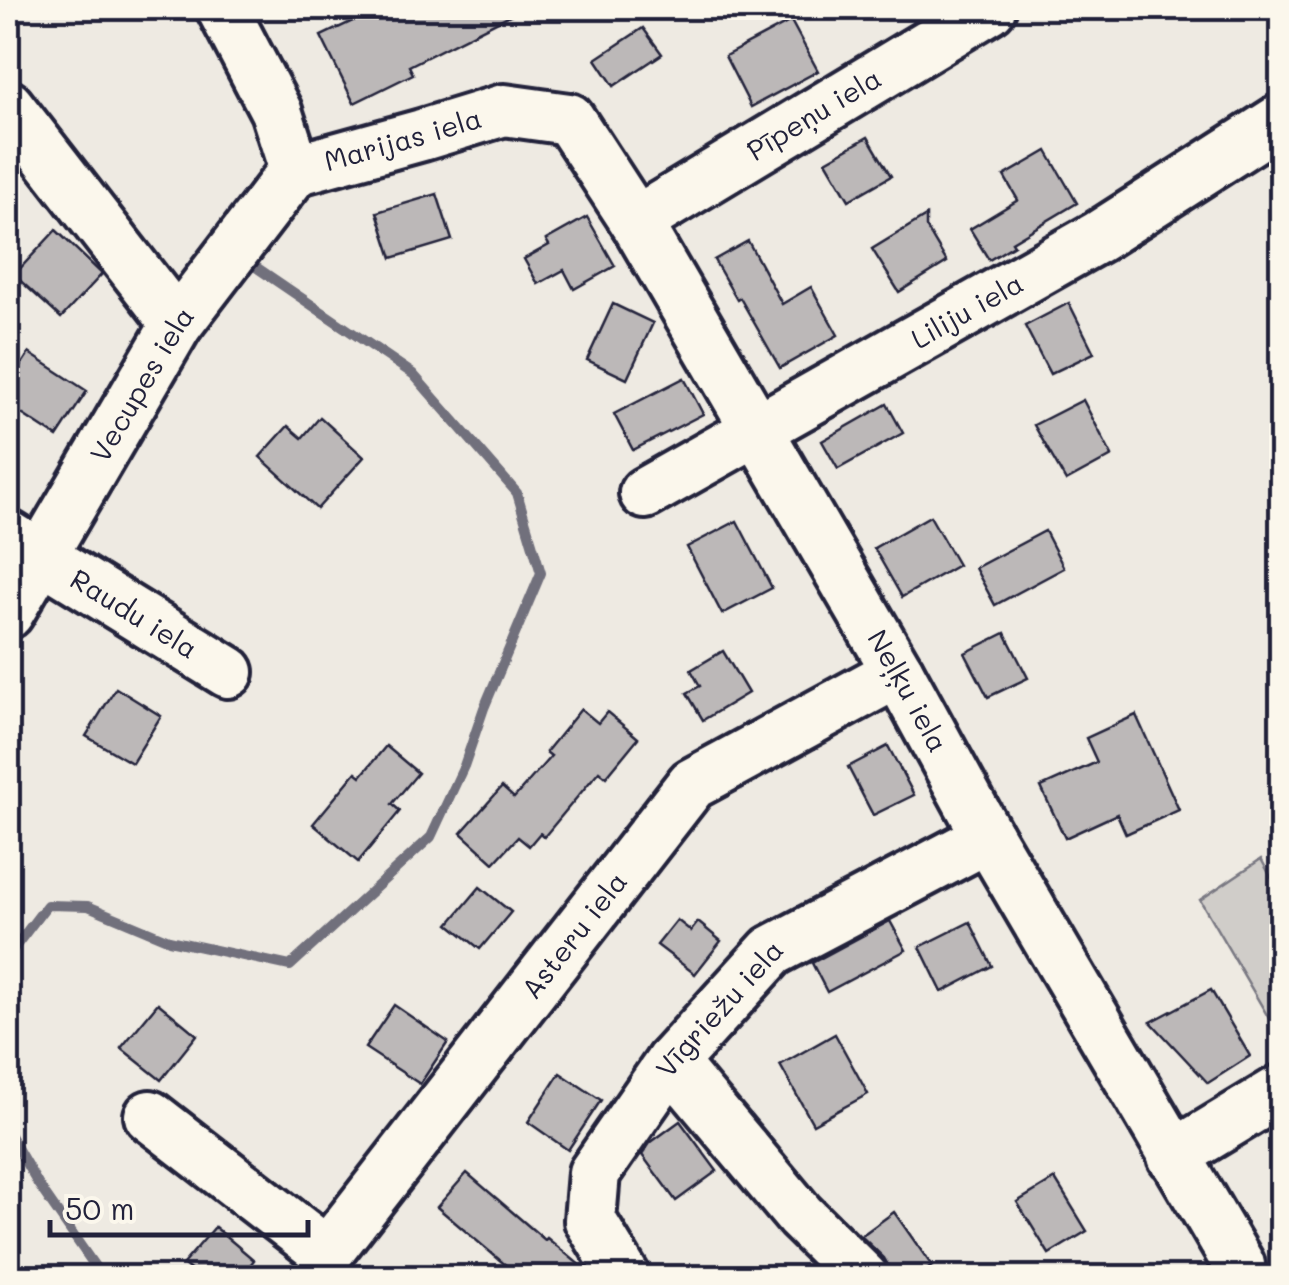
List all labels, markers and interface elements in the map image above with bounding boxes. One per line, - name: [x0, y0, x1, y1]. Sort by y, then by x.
- street label: Pīpeņu iela: [740, 59, 887, 168]
- street label: Marijas iela: [320, 99, 486, 178]
- street label: Liliju iela: [904, 264, 1029, 356]
- street label: Vecupes iela: [81, 298, 201, 468]
- street label: Raudu iela: [64, 560, 205, 666]
- street label: Neļķu iela: [860, 623, 957, 758]
- street label: Asteru iela: [513, 864, 634, 1006]
- street label: Vīgriežu iela: [647, 932, 790, 1084]
- scale bar: [50, 1175, 308, 1237]
- text: 50 m: [65, 1188, 135, 1228]

